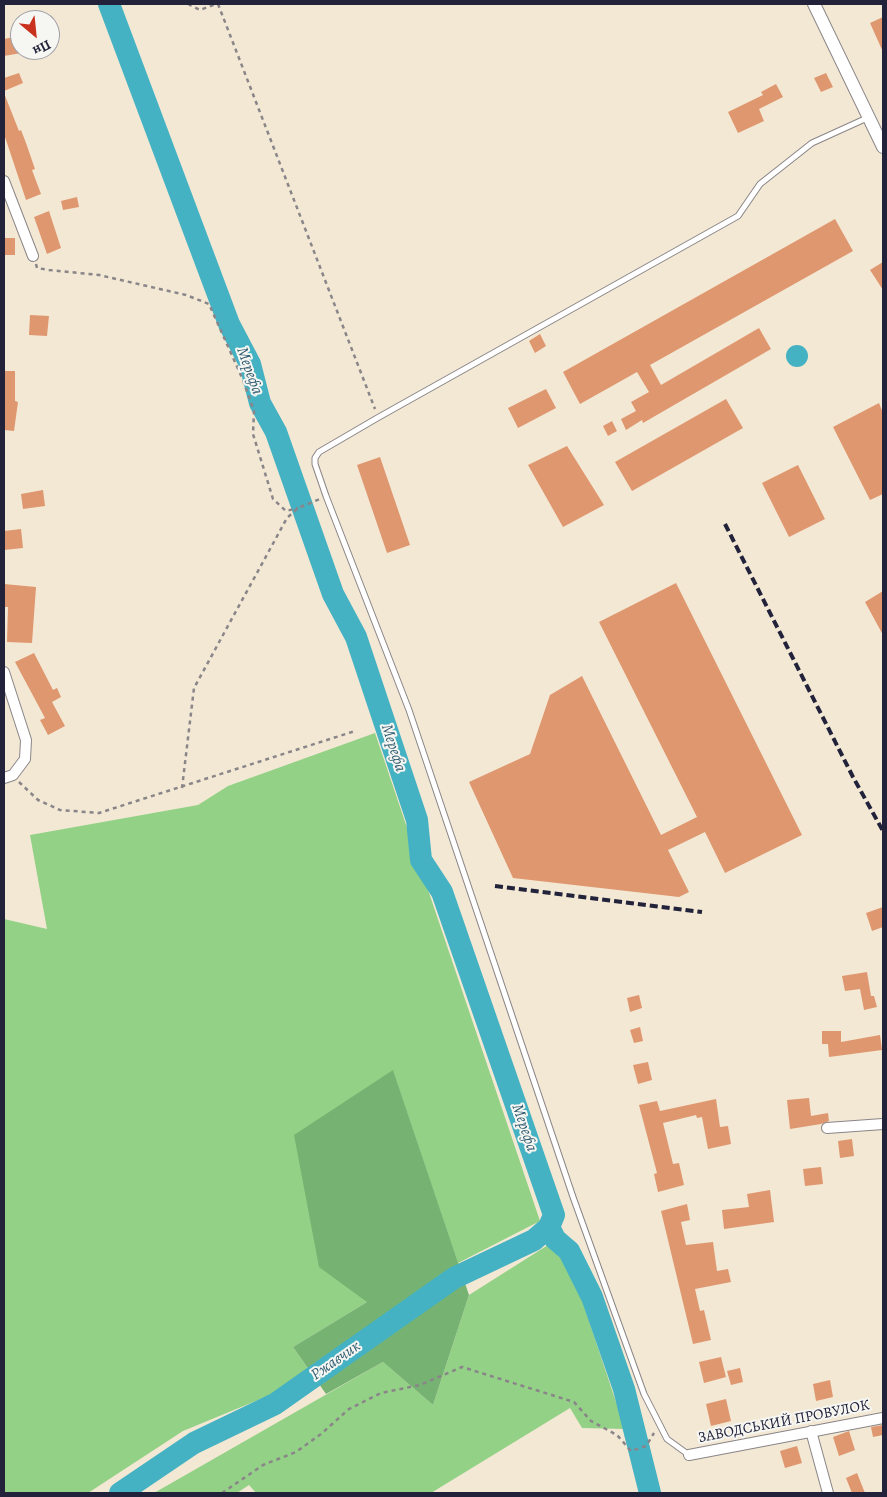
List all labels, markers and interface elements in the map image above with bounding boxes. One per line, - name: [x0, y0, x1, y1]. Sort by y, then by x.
- north arrow: [10, 10, 60, 60]
- text: Пн: [29, 35, 54, 60]
- water label: Мерефа: [232, 345, 266, 397]
- water label: Мерефа: [376, 722, 410, 774]
- water label: Мерефа: [507, 1102, 541, 1154]
- water label: Ржавчик: [307, 1337, 365, 1385]
- street label: ЗАВОДСЬКИЙ ПРОВУЛОК: [697, 1397, 871, 1447]

